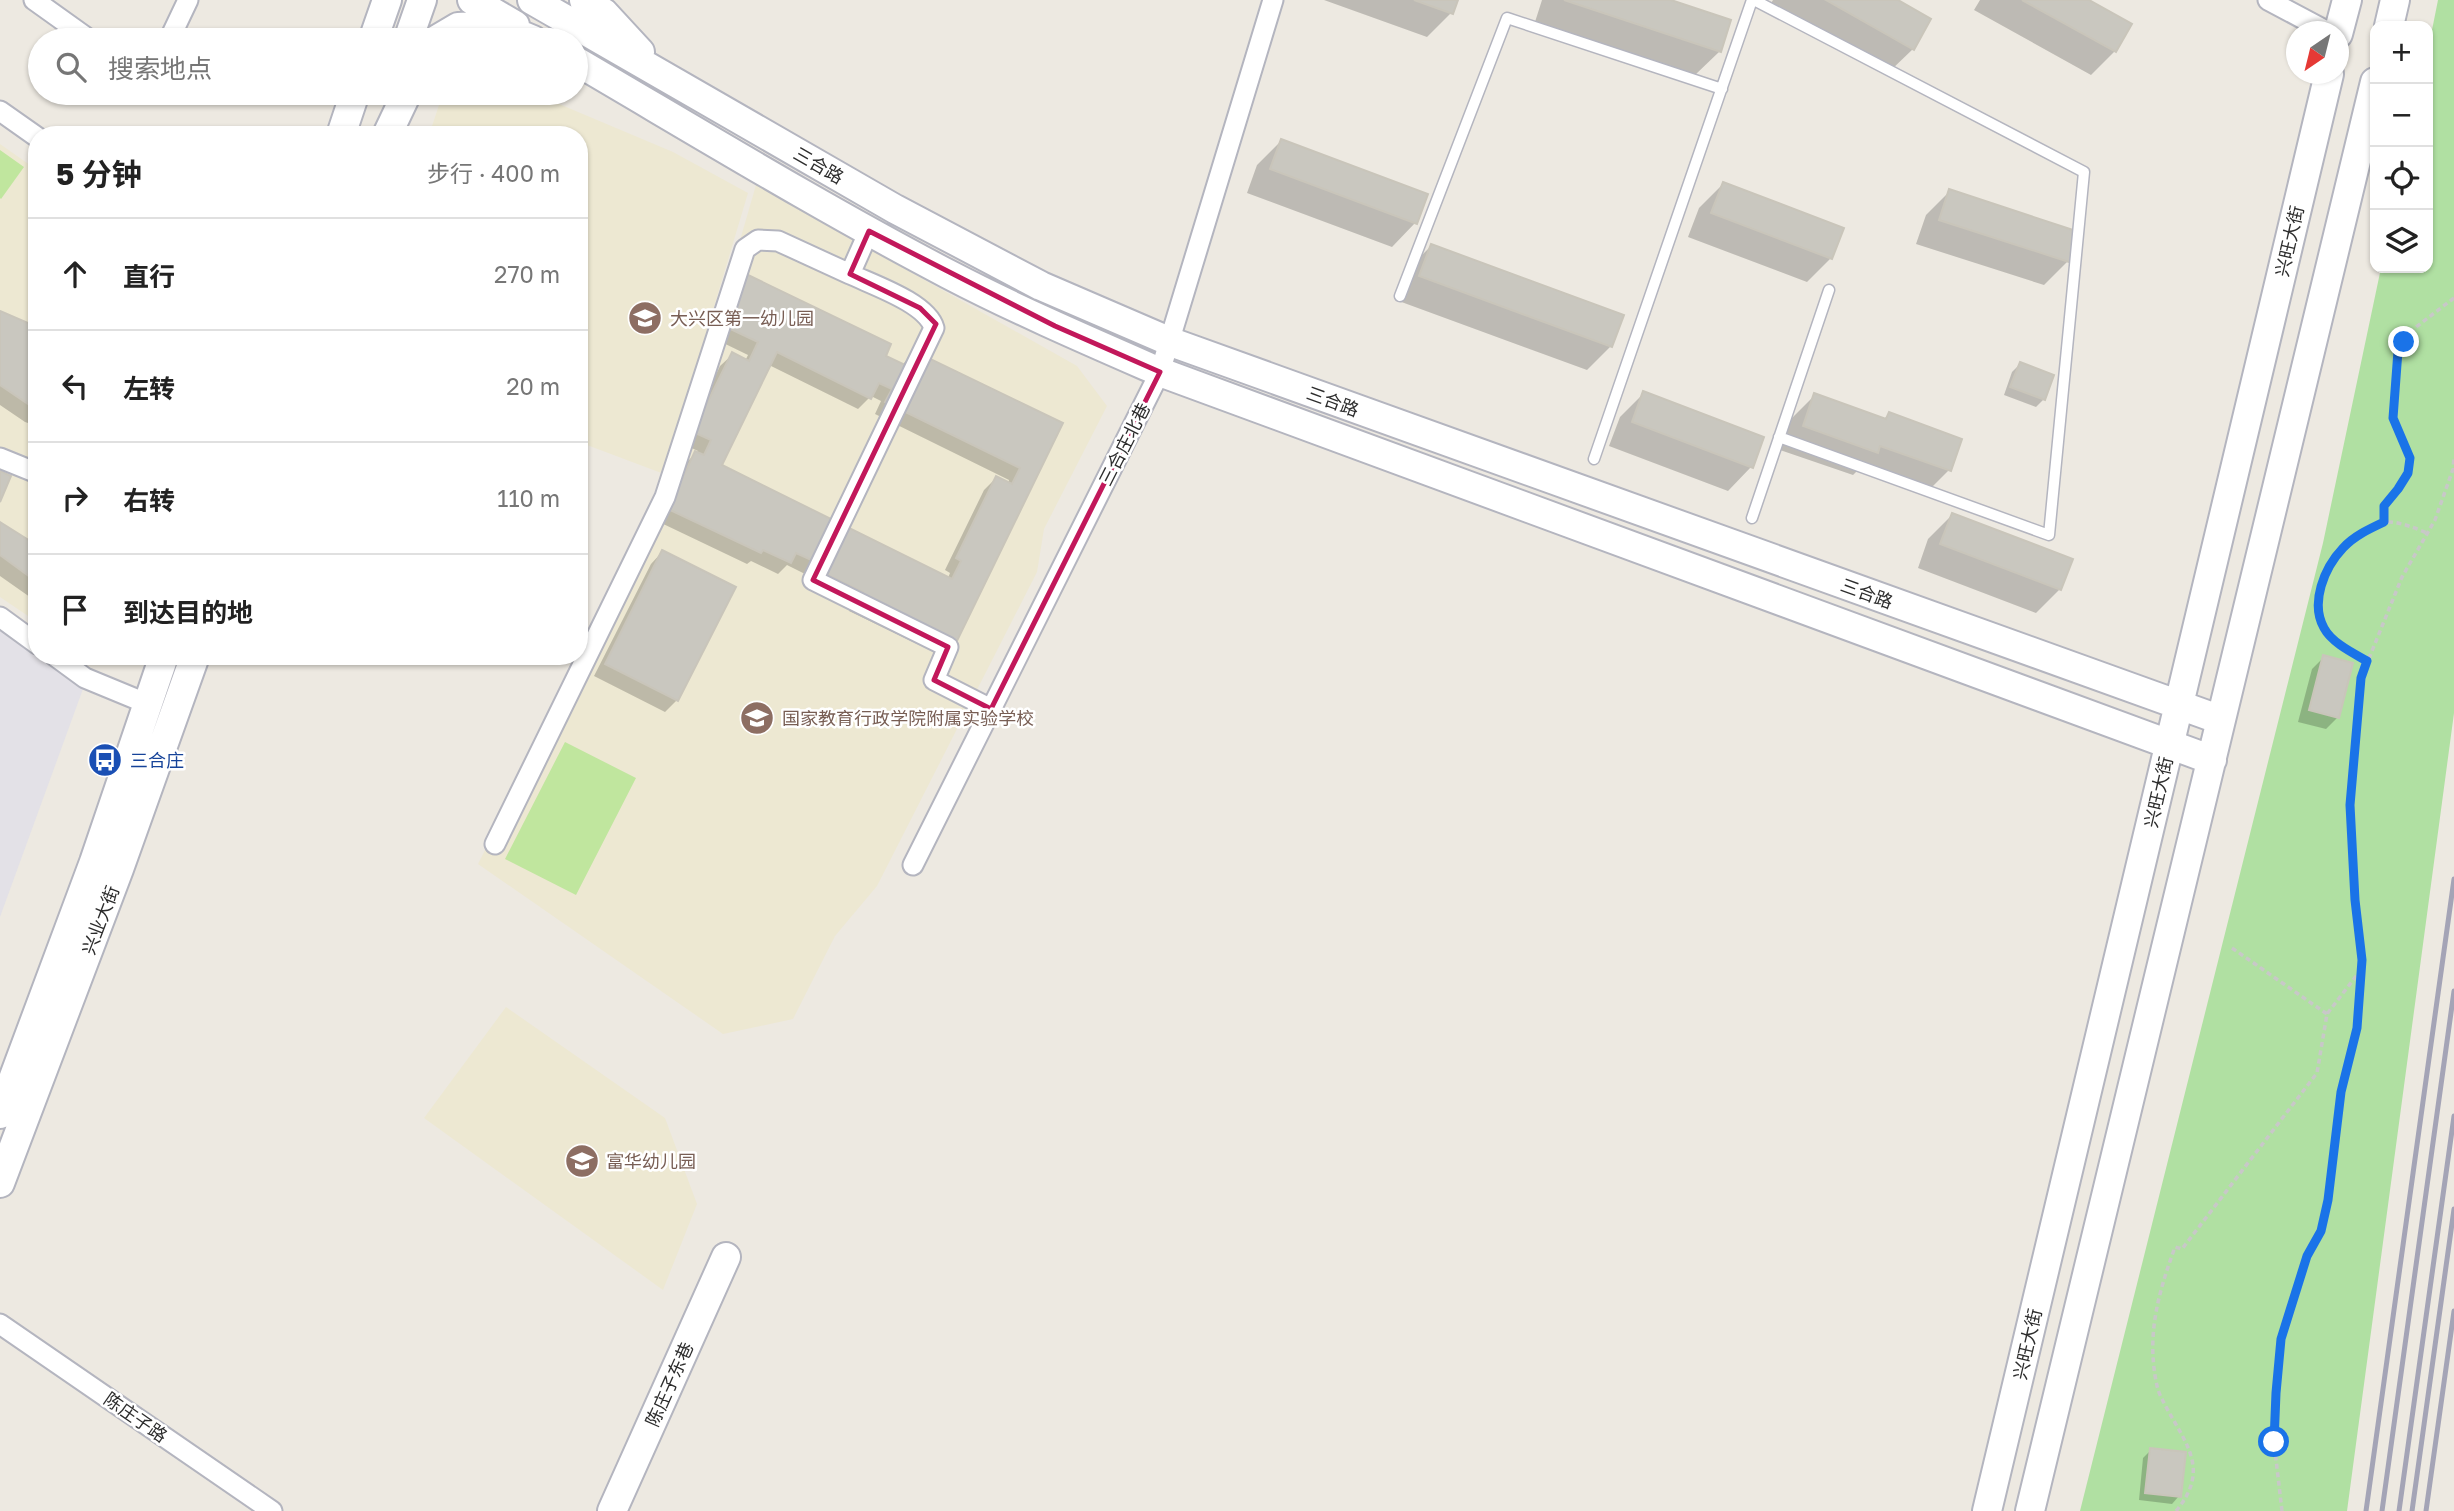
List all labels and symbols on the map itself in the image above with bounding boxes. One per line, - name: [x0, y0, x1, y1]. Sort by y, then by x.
- north arrow: [2286, 21, 2349, 84]
- street label: 三合路: [790, 142, 848, 188]
- street label: 兴旺大街: [2270, 203, 2308, 279]
- school or university icon: 大兴区第一幼儿园: [626, 299, 664, 337]
- place label: 大兴区第一幼儿园: [670, 307, 814, 329]
- route end: [2388, 326, 2419, 357]
- street label: 三合路: [1304, 381, 1362, 421]
- street label: 三合庄北巷: [1094, 399, 1154, 489]
- street label: 三合路: [1838, 573, 1896, 613]
- school or university icon: 国家教育行政学院附属实验学校: [738, 699, 776, 737]
- place label: 国家教育行政学院附属实验学校: [782, 707, 1034, 729]
- bus stop icon: 三合庄: [86, 741, 124, 779]
- place label: 三合庄: [130, 749, 184, 771]
- street label: 兴旺大街: [2139, 754, 2177, 830]
- street label: 兴业大街: [77, 882, 123, 958]
- school or university icon: 富华幼儿园: [563, 1142, 601, 1180]
- place label: 富华幼儿园: [606, 1150, 696, 1172]
- street label: 兴旺大街: [2008, 1306, 2046, 1382]
- street label: 陈庄子东巷: [641, 1338, 697, 1430]
- street label: 陈庄子路: [100, 1387, 172, 1447]
- route start: [2258, 1426, 2289, 1457]

